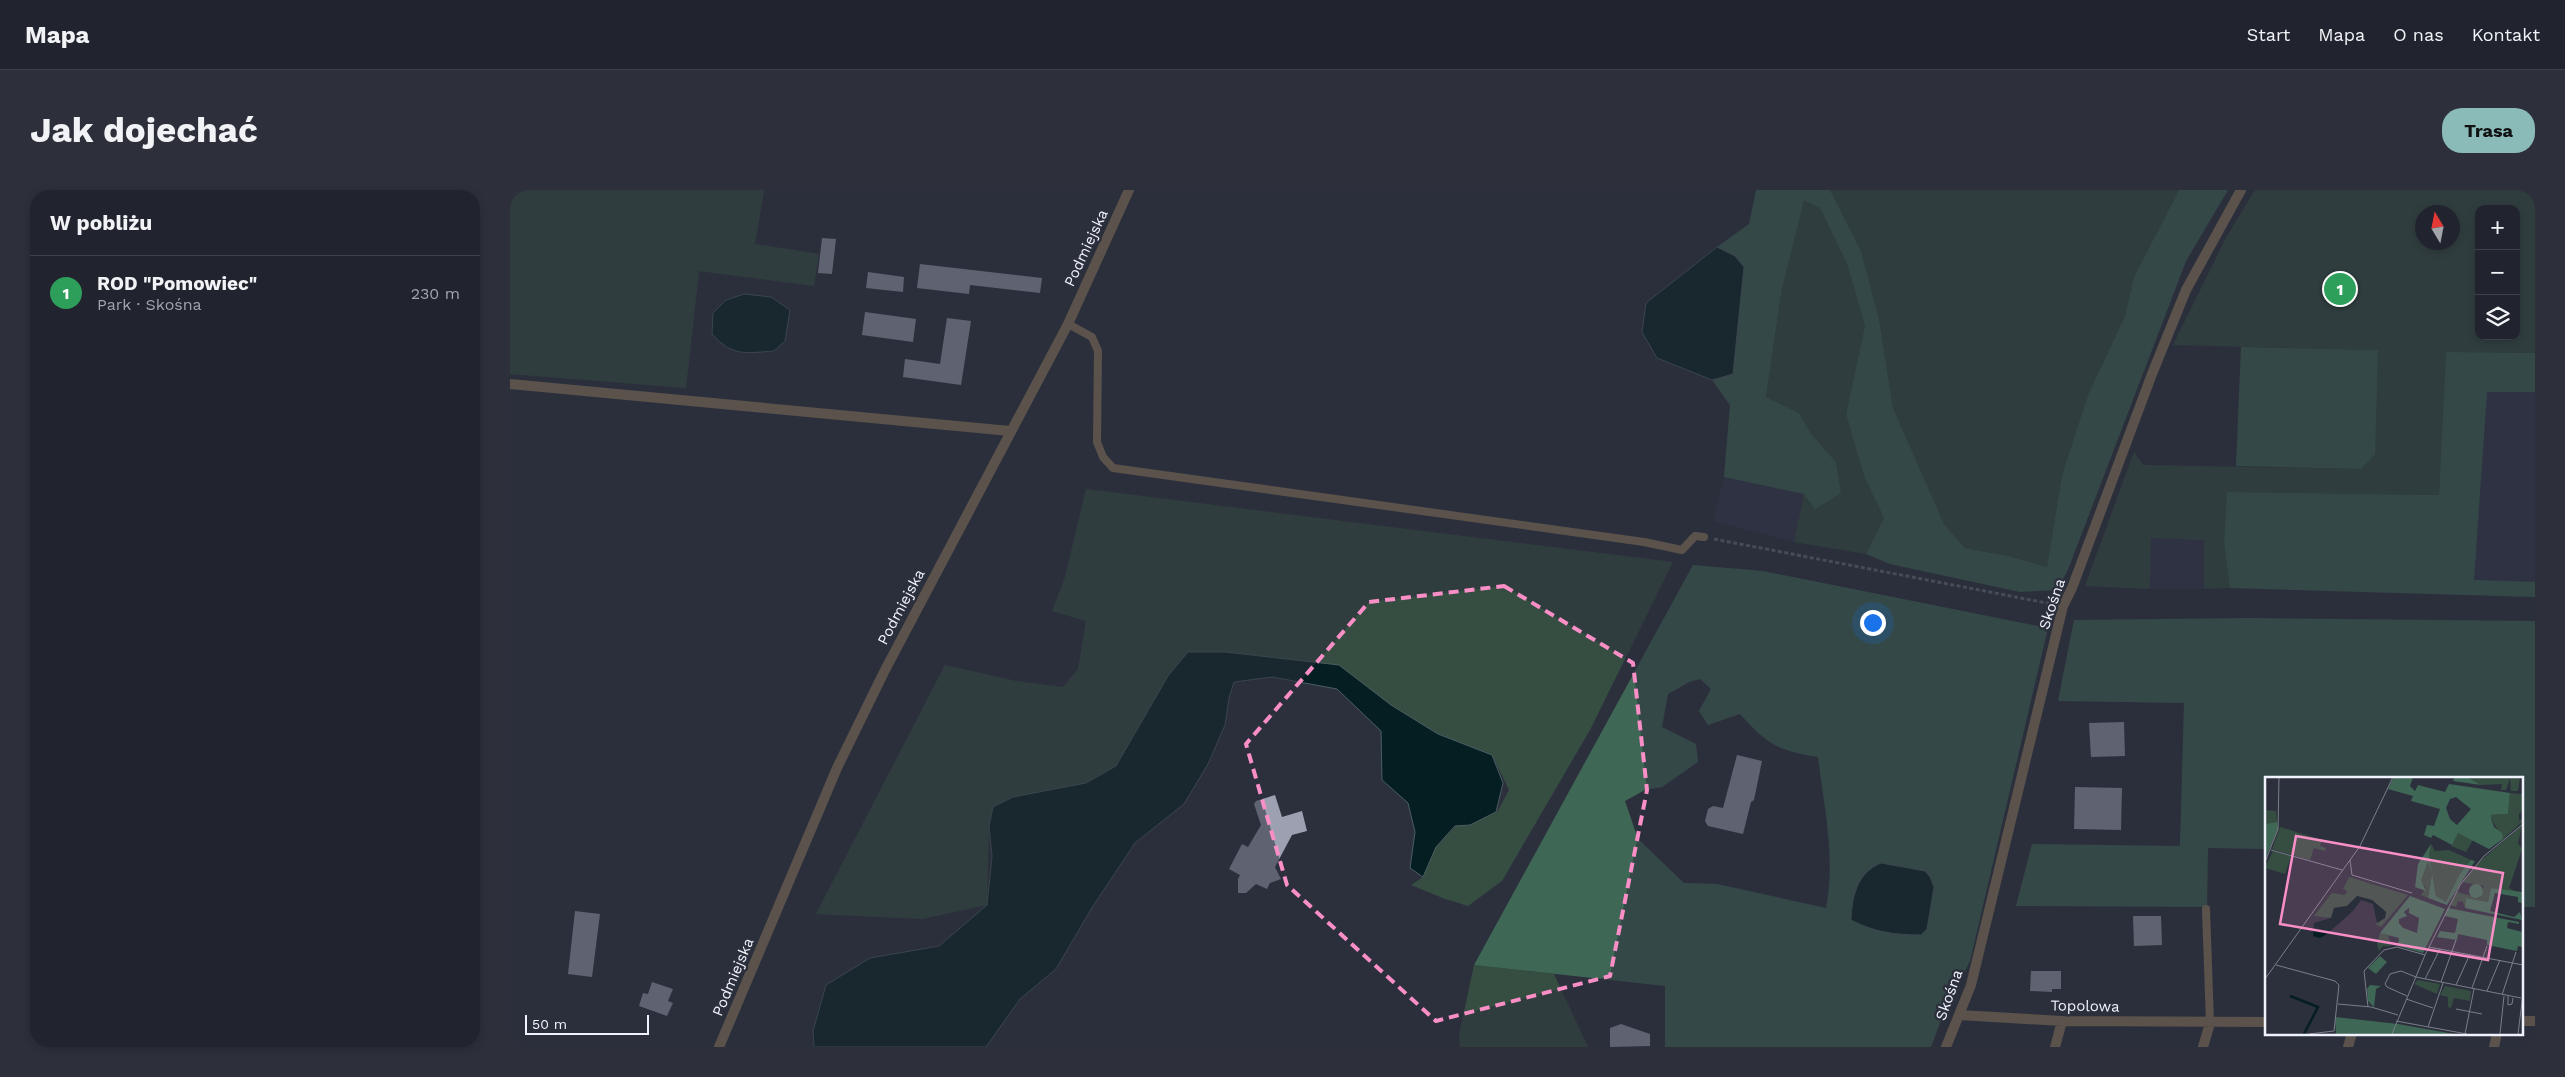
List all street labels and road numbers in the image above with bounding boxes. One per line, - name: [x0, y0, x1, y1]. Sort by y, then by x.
- street label: Podmiejska: [1060, 206, 1112, 289]
- street label: Podmiejska: [874, 566, 929, 648]
- street label: Skośna: [2035, 576, 2069, 632]
- street label: Podmiejska: [708, 935, 758, 1019]
- street label: Skośna: [1932, 967, 1967, 1023]
- street label: Topolowa: [2050, 996, 2120, 1016]

